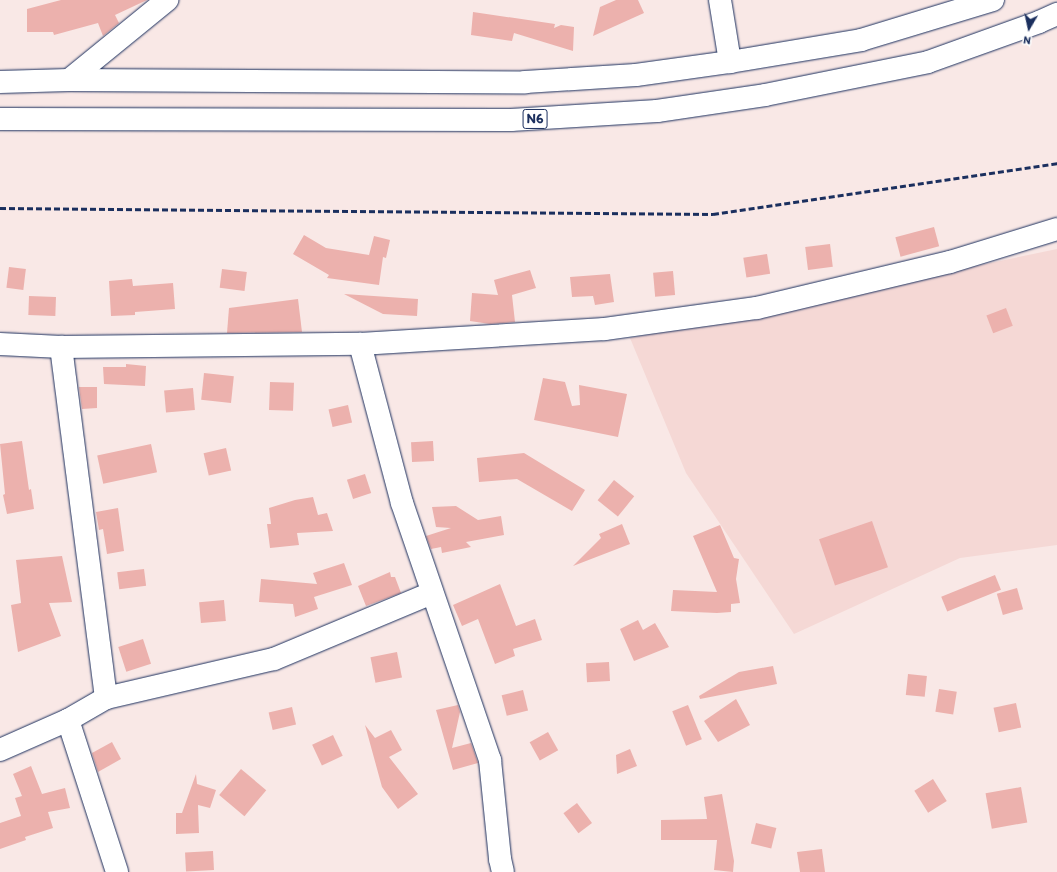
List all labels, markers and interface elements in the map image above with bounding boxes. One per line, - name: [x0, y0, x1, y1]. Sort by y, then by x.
- north arrow: [1009, 8, 1049, 48]
- text: N: [1022, 33, 1032, 47]
- road number: N6: [522, 107, 548, 131]

